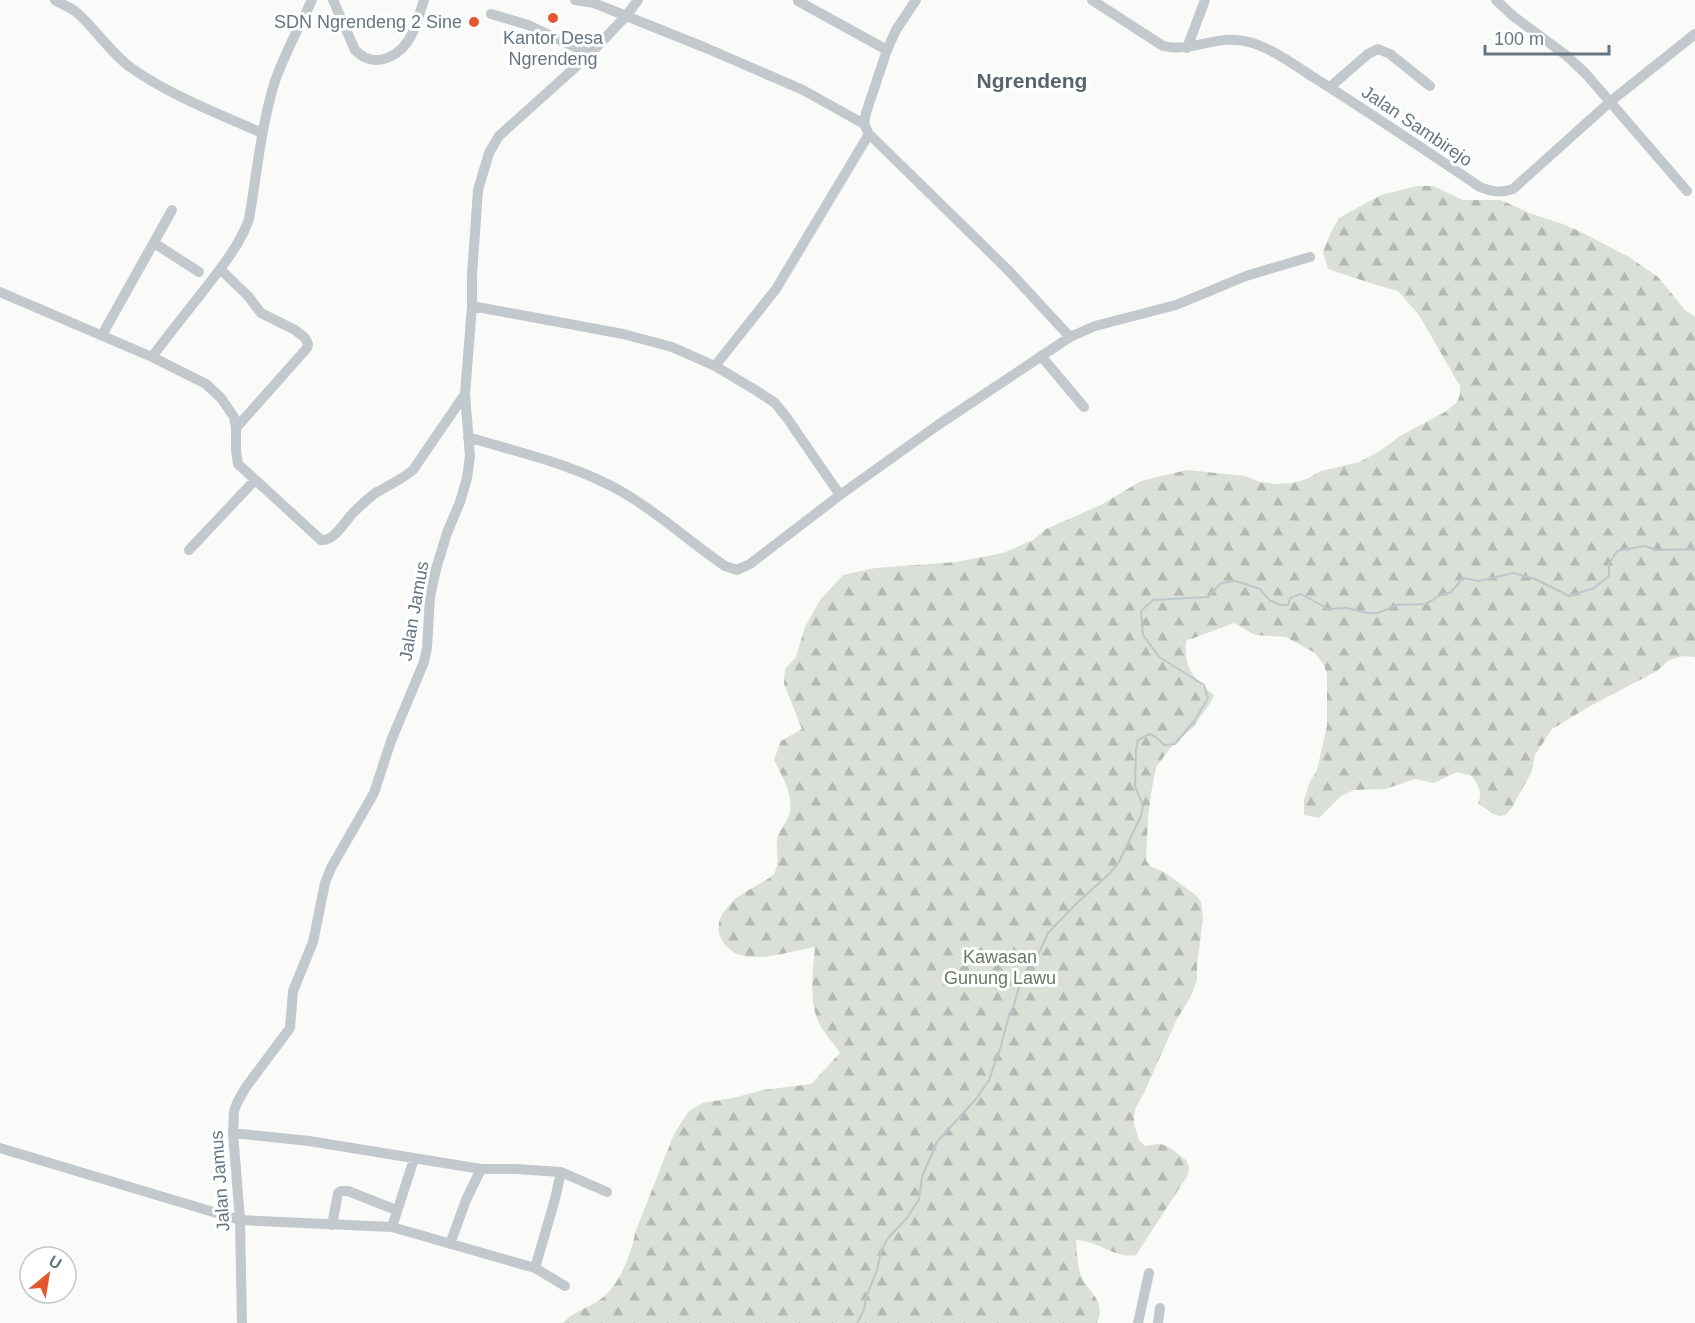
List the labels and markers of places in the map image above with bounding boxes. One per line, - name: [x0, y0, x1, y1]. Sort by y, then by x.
- marker: Kantor Desa Ngrendeng: [546, 11, 560, 25]
- place label: SDN Ngrendeng 2 Sine: [274, 12, 462, 32]
- marker: SDN Ngrendeng 2 Sine: [467, 15, 481, 29]
- place label: Kantor Desa Ngrendeng: [503, 28, 604, 69]

